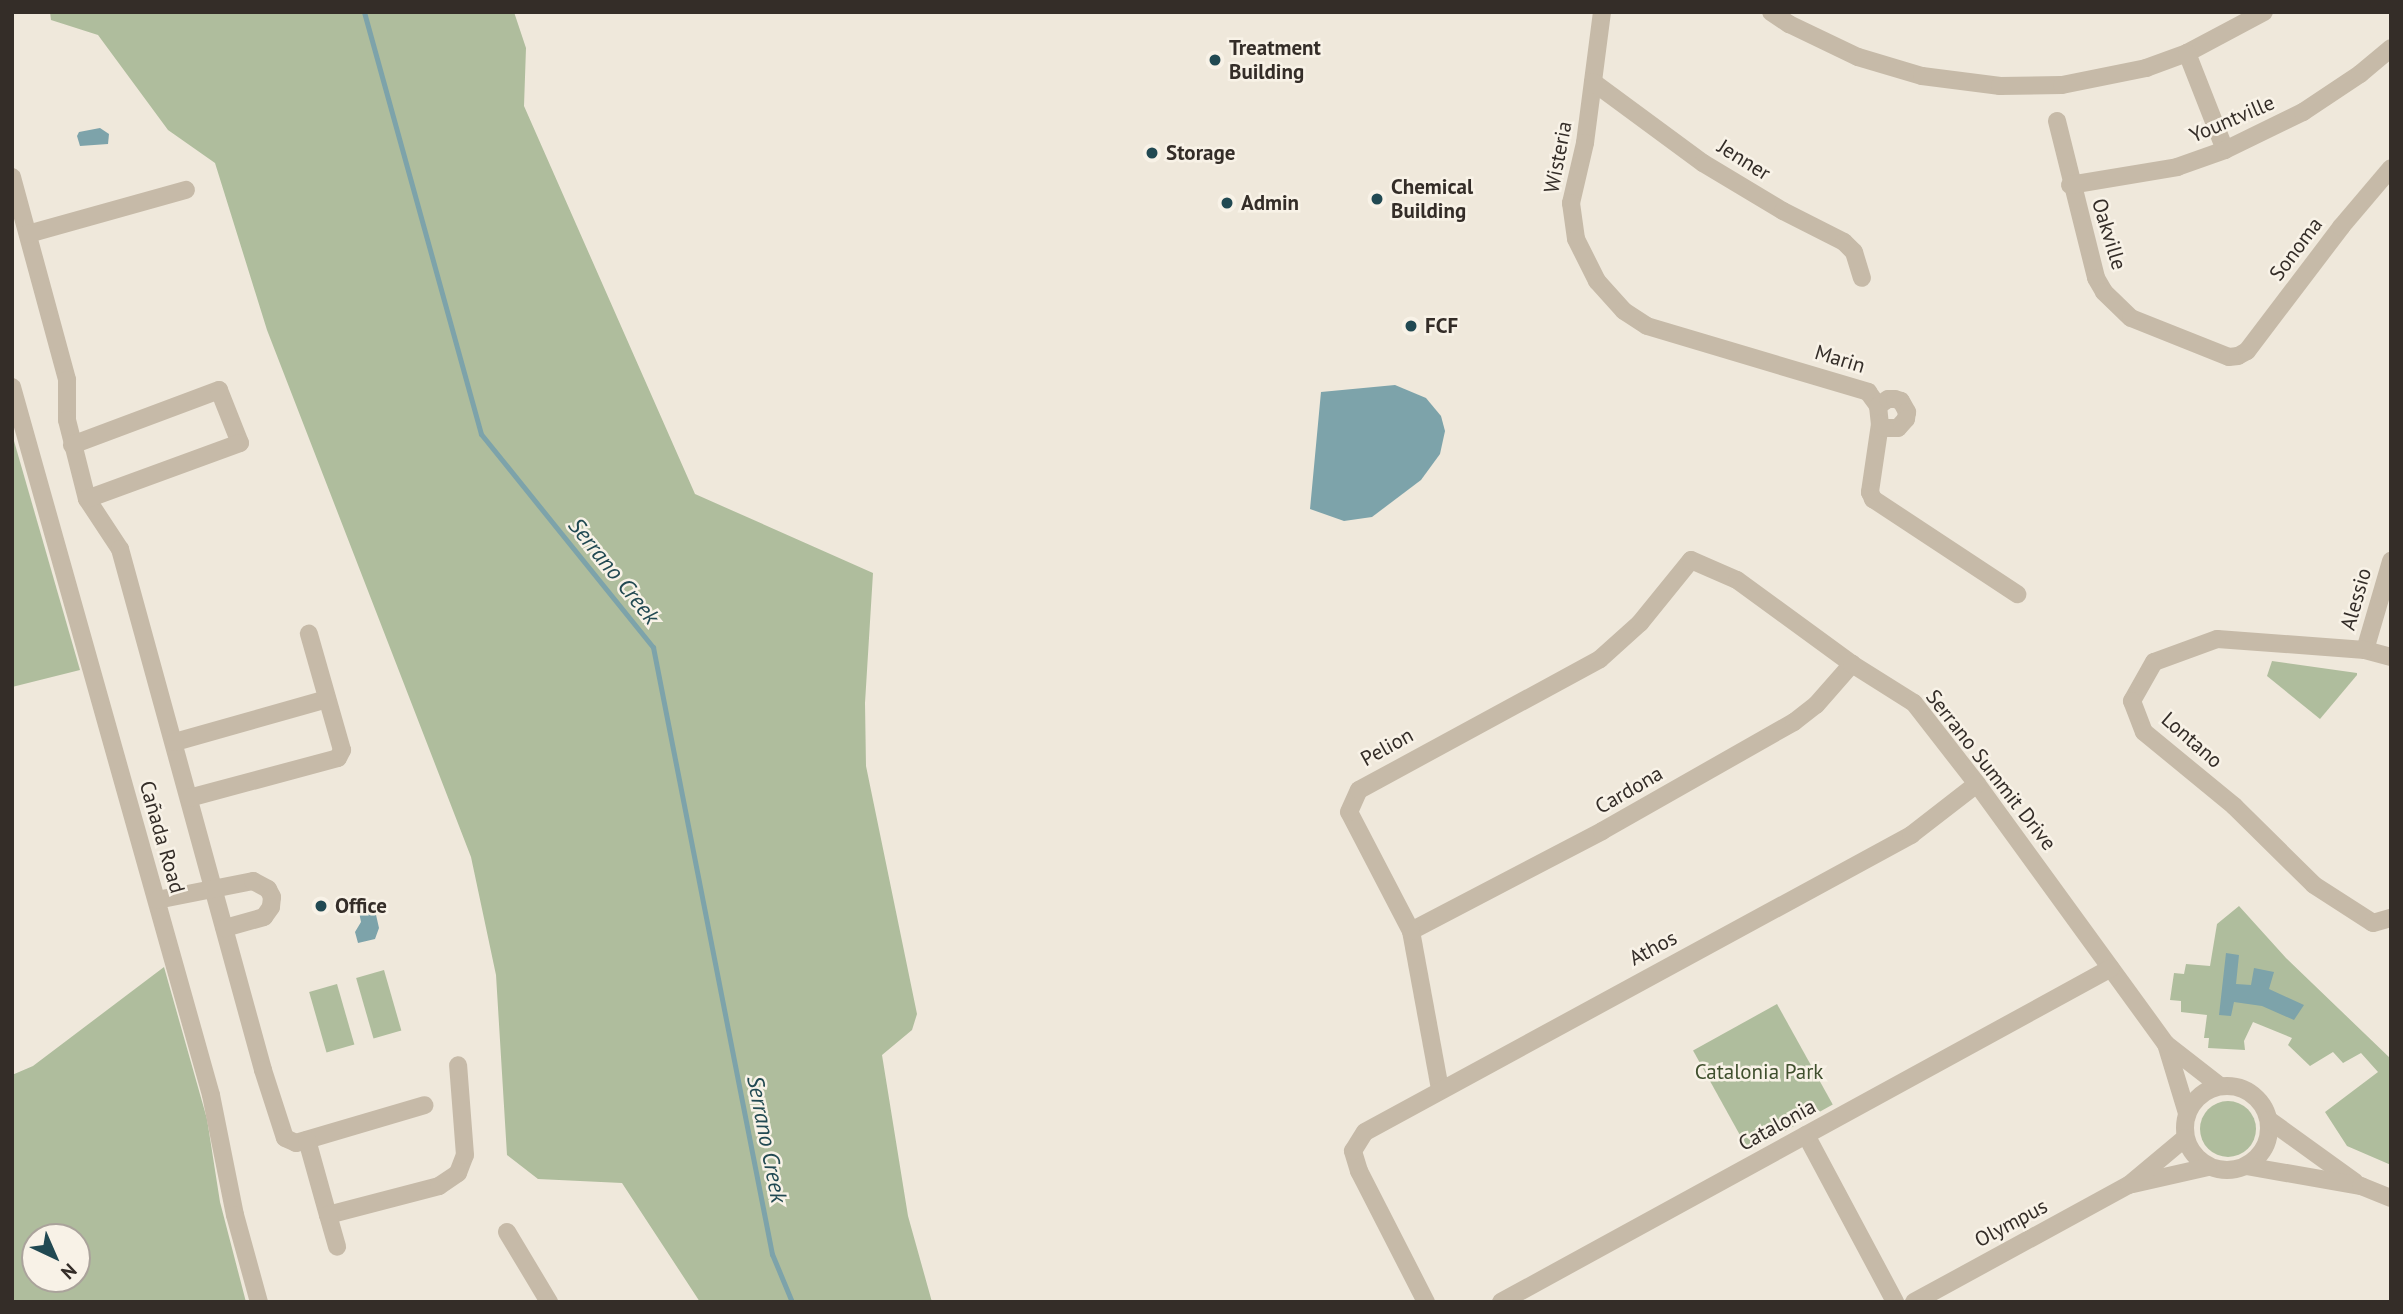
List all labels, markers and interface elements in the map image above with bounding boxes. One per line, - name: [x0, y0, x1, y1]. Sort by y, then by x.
- place label: Treatment Building: [1229, 35, 1321, 85]
- marker: Treatment Building: [1207, 52, 1223, 68]
- street label: Yountville: [2186, 90, 2278, 148]
- street label: Wisteria: [1539, 119, 1577, 195]
- street label: Jenner: [1713, 134, 1775, 186]
- place label: Storage: [1166, 140, 1235, 166]
- marker: Storage: [1144, 145, 1160, 161]
- place label: Chemical Building: [1391, 174, 1473, 224]
- place label: Admin: [1241, 190, 1299, 216]
- marker: Chemical Building: [1369, 191, 1385, 207]
- marker: Admin: [1219, 195, 1235, 211]
- street label: Oakville: [2086, 195, 2132, 273]
- street label: Sonoma: [2264, 212, 2328, 286]
- place label: FCF: [1425, 313, 1458, 339]
- marker: FCF: [1403, 318, 1419, 334]
- street label: Marin: [1812, 339, 1868, 379]
- water label: Serrano Creek: [563, 512, 665, 630]
- street label: Alessio: [2335, 565, 2377, 633]
- street label: Serrano Summit Drive: [1920, 685, 2062, 855]
- street label: Lontano: [2156, 707, 2228, 773]
- street label: Pelion: [1356, 722, 1418, 772]
- street label: Cardona: [1591, 761, 1667, 819]
- street label: Cañada Road: [134, 778, 190, 896]
- place label: Office: [335, 893, 387, 919]
- marker: Office: [313, 898, 329, 914]
- street label: Athos: [1625, 925, 1681, 971]
- park label: Catalonia Park: [1695, 1059, 1823, 1085]
- water label: Serrano Creek: [741, 1073, 793, 1205]
- street label: Catalonia: [1734, 1093, 1820, 1157]
- street label: Olympus: [1970, 1193, 2052, 1253]
- north arrow: [21, 1223, 91, 1293]
- text: N: [56, 1259, 82, 1285]

